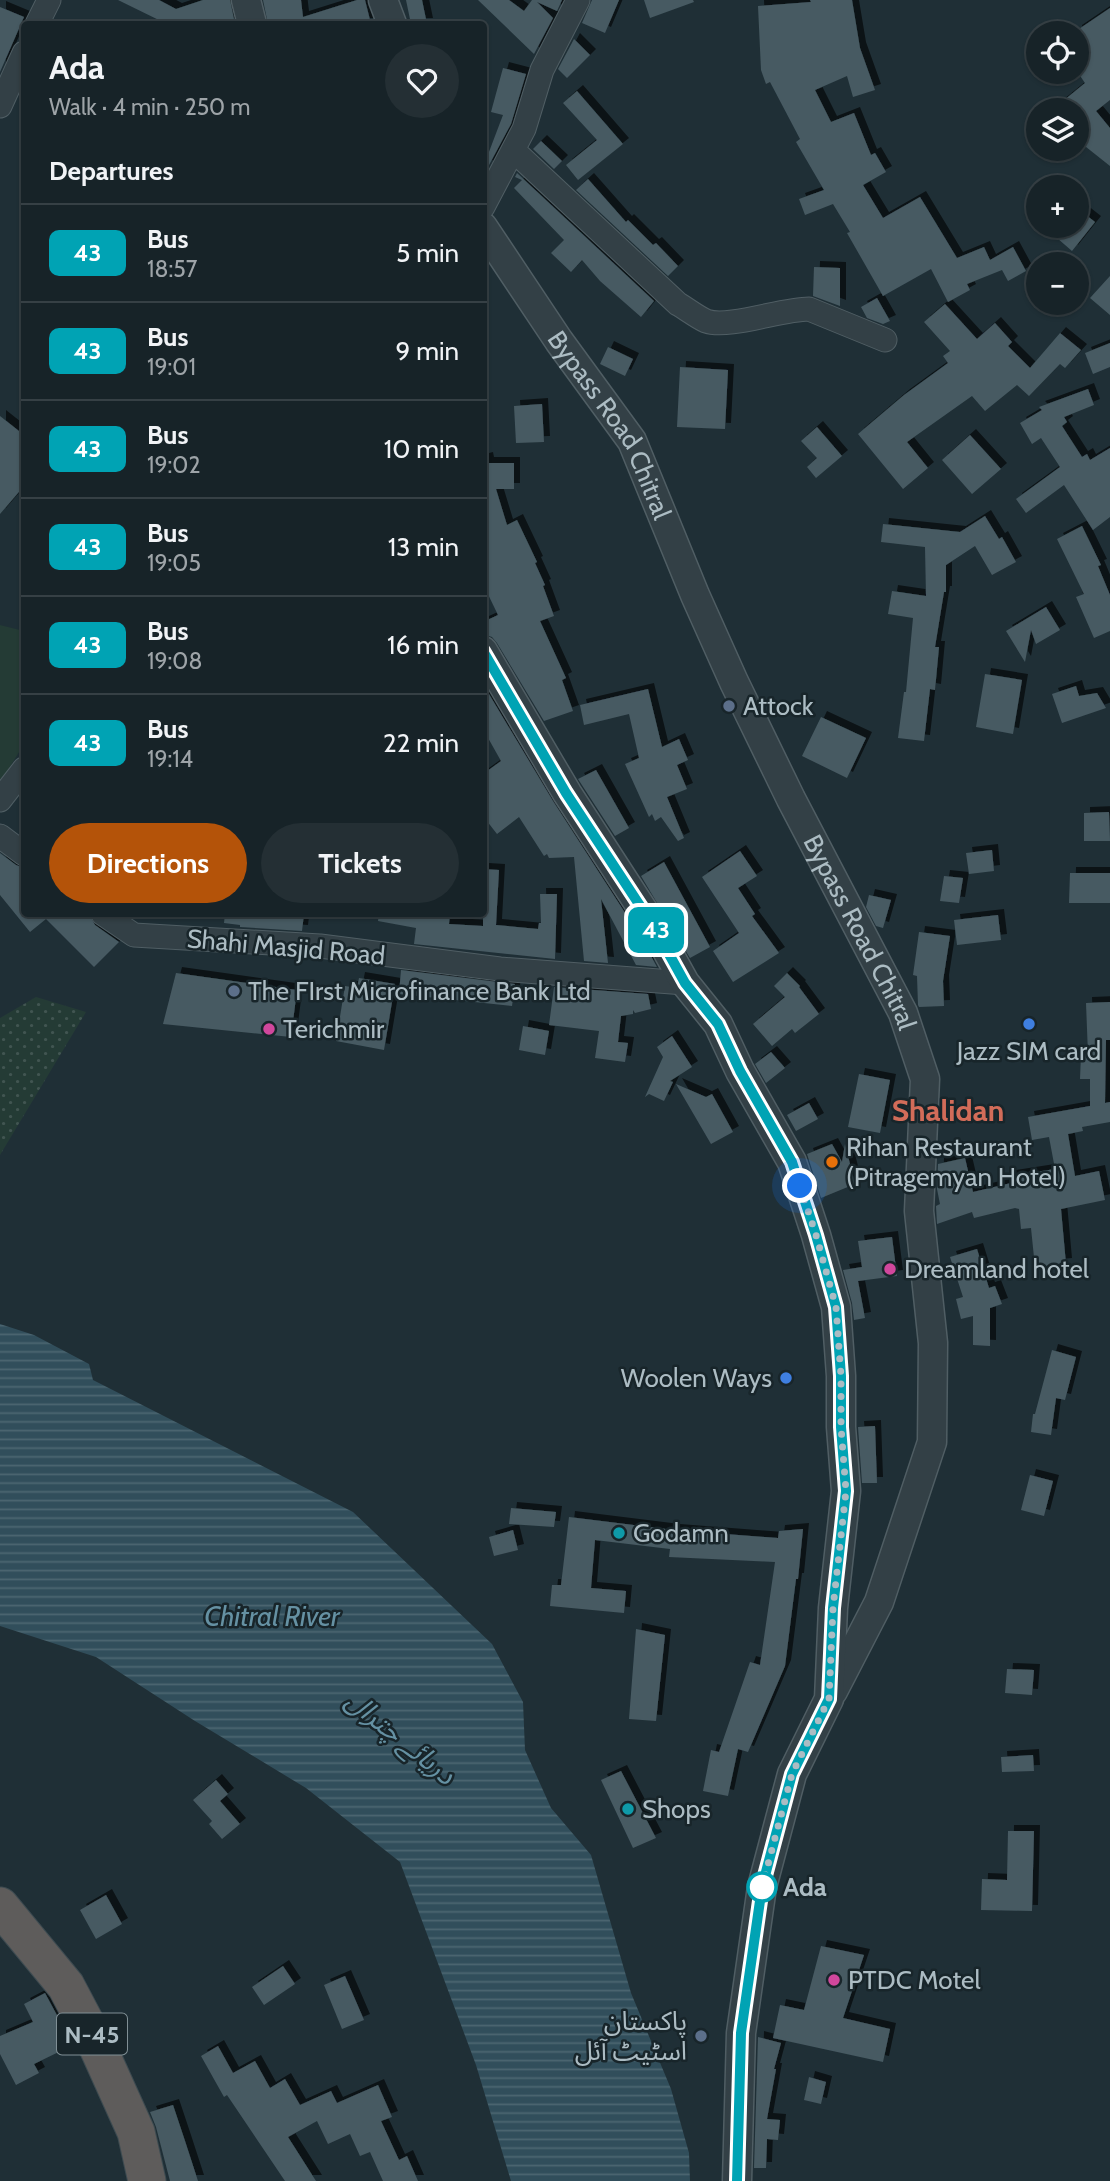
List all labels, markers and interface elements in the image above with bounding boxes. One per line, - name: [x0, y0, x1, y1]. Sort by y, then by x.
- map controls: [1026, 21, 1089, 315]
- button: locate: [1026, 21, 1089, 84]
- button: heart: [385, 44, 459, 118]
- text: Ada: [49, 47, 105, 87]
- text: Walk · 4 min · 250 m: [49, 93, 251, 121]
- button: layers: [1026, 98, 1089, 161]
- text: Departures: [49, 155, 173, 187]
- button: +: [1026, 175, 1089, 238]
- text: Bus: [147, 223, 188, 255]
- text: 5 min: [396, 237, 459, 269]
- text: 43: [74, 238, 101, 267]
- button: −: [1026, 252, 1089, 315]
- text: 18:57: [147, 255, 197, 283]
- text: Bus: [147, 321, 188, 353]
- street label: Bypass Road Chitral: [541, 325, 678, 524]
- text: 9 min: [396, 335, 459, 367]
- text: 43: [74, 336, 101, 365]
- text: 19:01: [147, 353, 196, 381]
- text: Bus: [147, 419, 188, 451]
- text: 10 min: [384, 433, 459, 465]
- text: 43: [74, 434, 101, 463]
- text: 19:02: [147, 451, 200, 479]
- text: Bus: [147, 517, 188, 549]
- text: 13 min: [388, 531, 459, 563]
- text: 43: [74, 532, 101, 561]
- text: 19:05: [147, 549, 201, 577]
- text: Bus: [147, 615, 188, 647]
- text: 16 min: [387, 629, 459, 661]
- text: 43: [74, 630, 101, 659]
- text: 19:08: [147, 647, 202, 675]
- place label: Attock: [743, 690, 814, 722]
- marker: Attock: [721, 698, 737, 714]
- text: Bus: [147, 713, 188, 745]
- text: 22 min: [383, 727, 459, 759]
- text: 43: [74, 728, 101, 757]
- text: 19:14: [147, 745, 193, 773]
- button: Directions: [49, 823, 247, 903]
- button: Tickets: [261, 823, 459, 903]
- street label: Bypass Road Chitral: [796, 829, 923, 1034]
- line badge: 43: [624, 907, 688, 953]
- text: 43: [642, 915, 670, 944]
- street label: Shahi Masjid Road: [186, 922, 386, 972]
- place label: The FIrst Microfinance Bank Ltd: [248, 975, 591, 1007]
- marker: The FIrst Microfinance Bank Ltd: [226, 983, 242, 999]
- place label: Terichmir: [283, 1013, 385, 1045]
- marker: Jazz SIM card: [1021, 1016, 1037, 1032]
- marker: Terichmir: [261, 1021, 277, 1037]
- place label: Jazz SIM card: [956, 1035, 1101, 1067]
- district label: Shalidan: [892, 1092, 1004, 1129]
- place label: Rihan Restaurant (Pitragemyan Hotel): [846, 1131, 1066, 1193]
- marker: Rihan Restaurant (Pitragemyan Hotel): [824, 1154, 840, 1170]
- your location: [782, 1168, 817, 1203]
- place label: Dreamland hotel: [904, 1253, 1089, 1285]
- marker: Dreamland hotel: [882, 1261, 898, 1277]
- place label: Woolen Ways: [621, 1362, 772, 1394]
- marker: Woolen Ways: [778, 1370, 794, 1386]
- place label: Godamn: [633, 1517, 729, 1549]
- marker: Godamn: [611, 1525, 627, 1541]
- water label: Chitral River: [204, 1599, 341, 1633]
- water label: دریائے چترال: [338, 1682, 463, 1794]
- place label: Shops: [642, 1793, 711, 1825]
- marker: Shops: [620, 1801, 636, 1817]
- place label: Ada: [783, 1871, 827, 1903]
- marker: Ada: [747, 1872, 777, 1902]
- place label: PTDC Motel: [848, 1964, 981, 1996]
- marker: PTDC Motel: [826, 1972, 842, 1988]
- place label: پاکستان اسٹیٹ آئل: [575, 2005, 687, 2067]
- road number: N-45: [57, 2013, 127, 2054]
- marker: پاکستان اسٹیٹ آئل: [693, 2028, 709, 2044]

